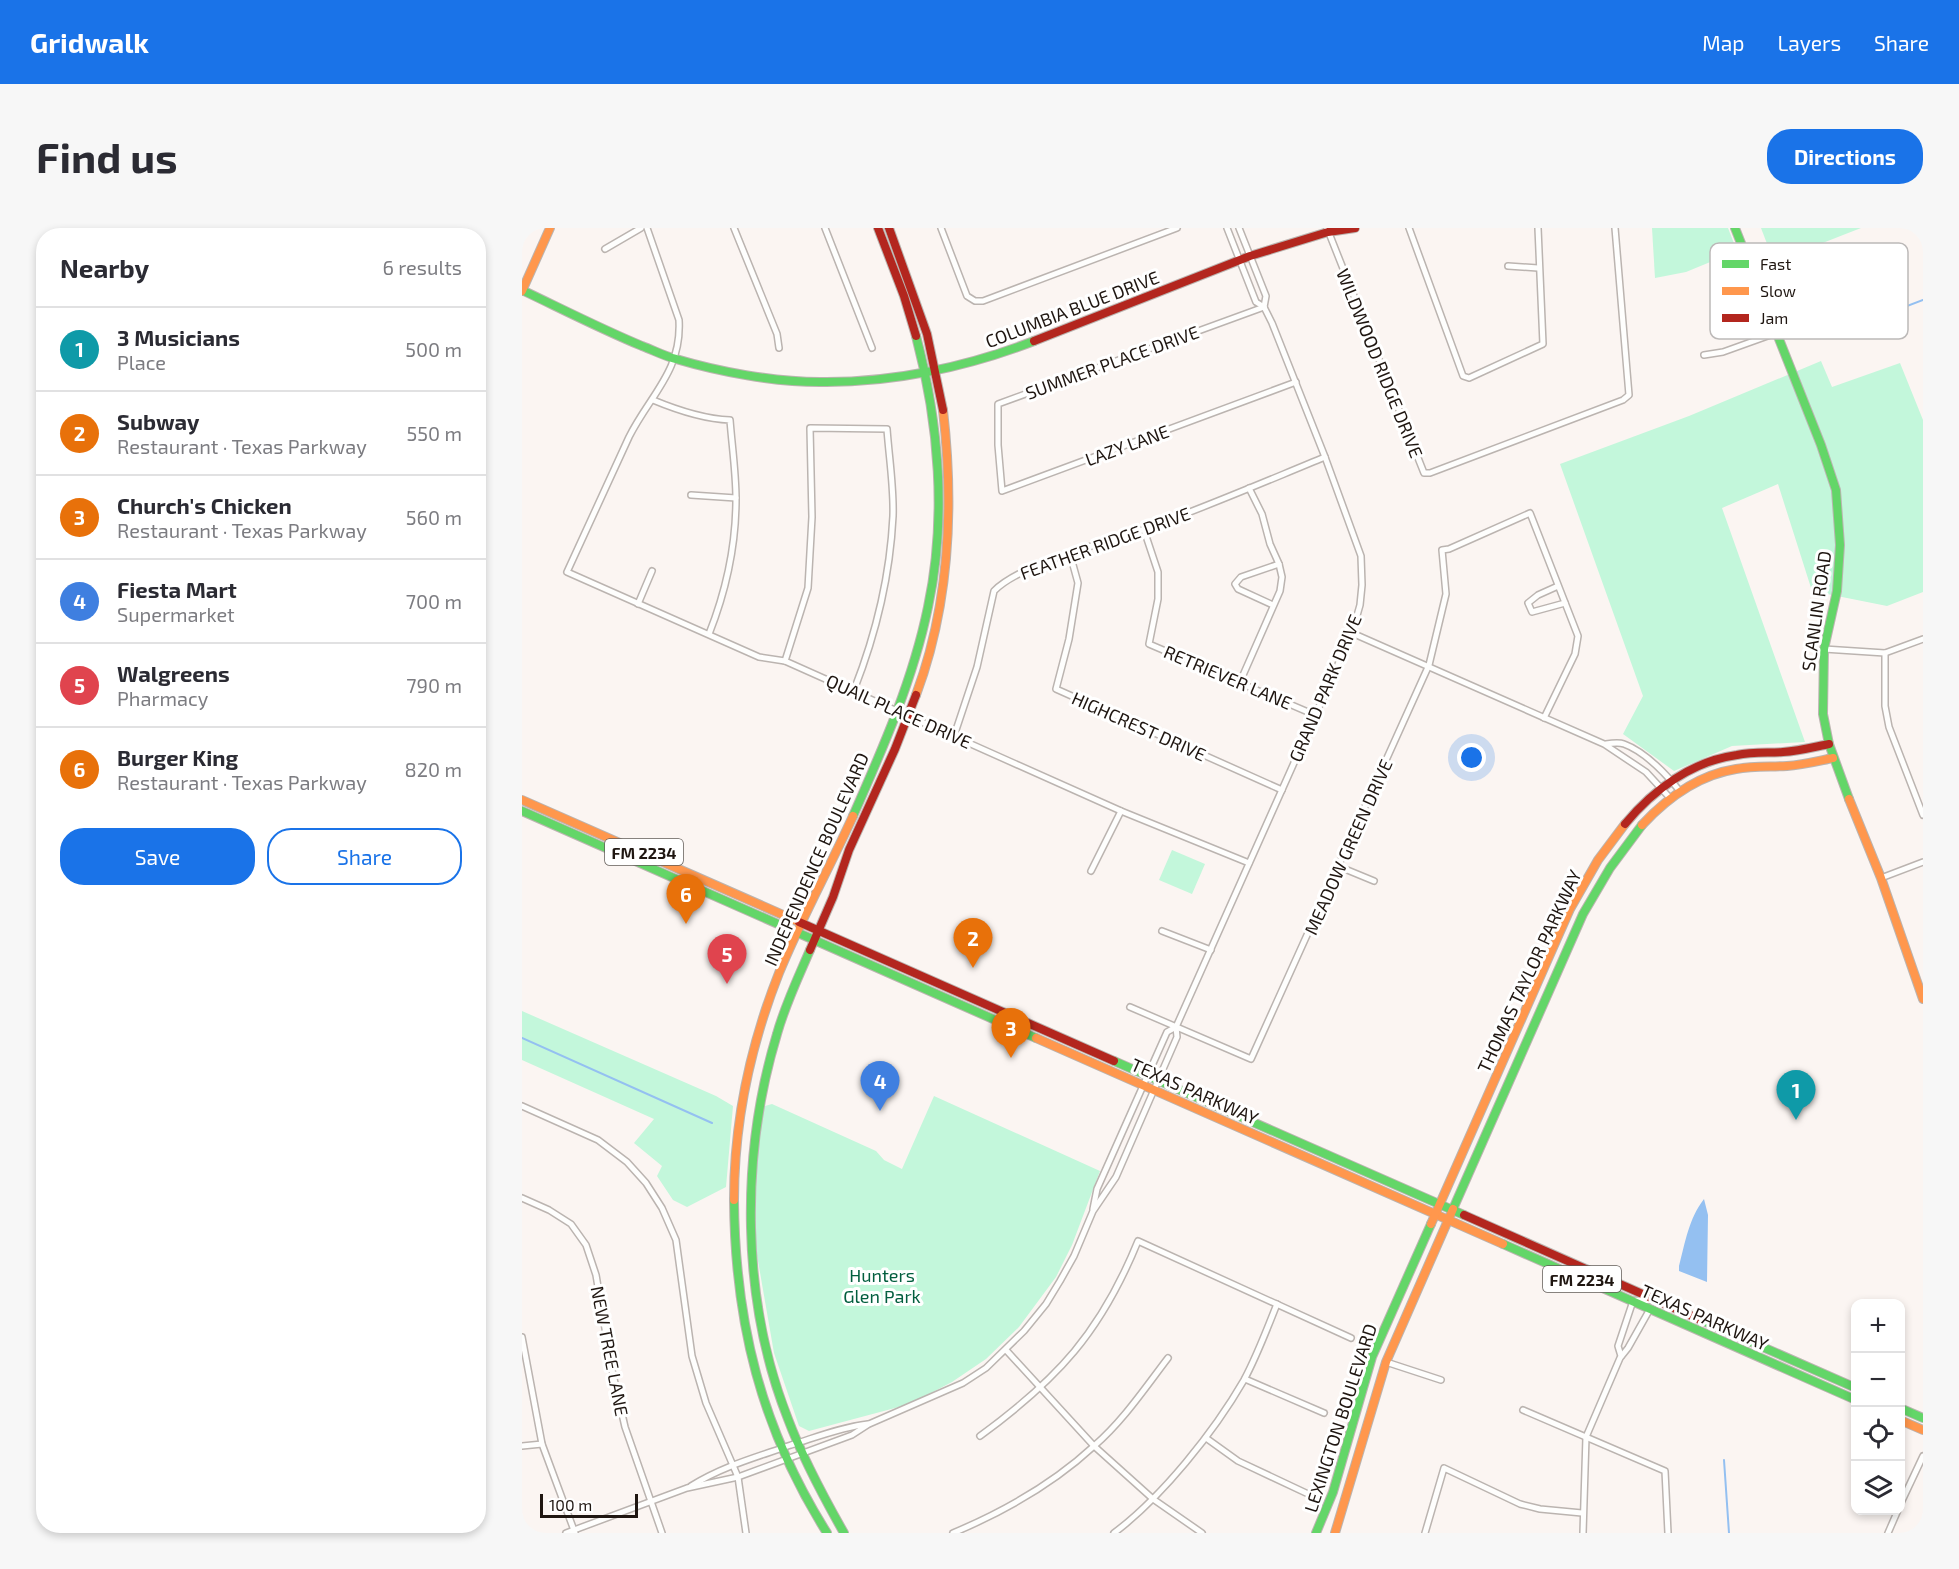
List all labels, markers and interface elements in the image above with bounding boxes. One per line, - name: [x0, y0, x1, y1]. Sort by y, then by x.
- text: Gridwalk: [30, 25, 149, 59]
- text: Map: [1702, 30, 1744, 55]
- text: Layers: [1777, 30, 1841, 55]
- text: Share: [1874, 30, 1929, 55]
- button: Directions: [1767, 129, 1923, 184]
- text: Find us: [36, 131, 178, 181]
- legend: [1710, 243, 1908, 339]
- text: Nearby: [60, 252, 149, 283]
- text: Fast: [1760, 254, 1791, 273]
- text: 6 results: [382, 255, 462, 279]
- street label: WILDWOOD RIDGE DRIVE: [1332, 265, 1428, 461]
- street label: COLUMBIA BLUE DRIVE: [982, 266, 1162, 352]
- text: Slow: [1760, 281, 1796, 300]
- text: Jam: [1760, 308, 1788, 327]
- street label: SUMMER PLACE DRIVE: [1022, 320, 1202, 404]
- text: 3 Musicians: [117, 324, 240, 350]
- text: 1: [75, 337, 84, 361]
- text: 500 m: [405, 337, 462, 361]
- text: Place: [117, 350, 166, 374]
- text: Subway: [117, 408, 199, 434]
- street label: LAZY LANE: [1082, 420, 1172, 470]
- text: 2: [74, 421, 85, 445]
- text: 550 m: [407, 421, 462, 445]
- text: Restaurant · Texas Parkway: [117, 434, 367, 458]
- text: Church's Chicken: [117, 492, 292, 518]
- street label: FEATHER RIDGE DRIVE: [1017, 502, 1193, 584]
- text: 3: [74, 505, 85, 529]
- text: 560 m: [406, 505, 462, 529]
- text: Restaurant · Texas Parkway: [117, 518, 367, 542]
- street label: SCANLIN ROAD: [1797, 549, 1835, 673]
- text: Fiesta Mart: [117, 576, 237, 602]
- text: 4: [73, 589, 86, 613]
- text: 700 m: [406, 589, 462, 613]
- text: Supermarket: [117, 602, 235, 626]
- street label: GRAND PARK DRIVE: [1284, 611, 1366, 765]
- street label: RETRIEVER LANE: [1161, 640, 1295, 714]
- text: Walgreens: [117, 660, 230, 686]
- street label: QUAIL PLACE DRIVE: [823, 669, 975, 753]
- text: 5: [74, 673, 85, 697]
- text: 790 m: [406, 673, 462, 697]
- text: Pharmacy: [117, 686, 208, 710]
- street label: HIGHCREST DRIVE: [1069, 687, 1209, 765]
- your location: [1457, 743, 1486, 772]
- text: Burger King: [117, 744, 238, 770]
- street label: INDEPENDENCE BOULEVARD: [759, 749, 873, 969]
- street label: MEADOW GREEN DRIVE: [1299, 756, 1397, 938]
- text: 6: [74, 757, 85, 781]
- text: 820 m: [405, 757, 462, 781]
- text: Restaurant · Texas Parkway: [117, 770, 367, 794]
- button: Save: [60, 828, 255, 885]
- button: Share: [267, 828, 462, 885]
- road number: FM 2234: [605, 839, 683, 865]
- street label: THOMAS TAYLOR PARKWAY: [1472, 865, 1586, 1076]
- pin: 6: [666, 874, 706, 924]
- pin: 2: [954, 918, 992, 968]
- pin: 5: [708, 934, 746, 984]
- pin: 3: [992, 1008, 1030, 1058]
- street label: TEXAS PARKWAY: [1128, 1053, 1263, 1129]
- pin: 4: [860, 1062, 900, 1111]
- pin: 1: [1776, 1070, 1816, 1120]
- park label: Hunters Glen Park: [843, 1264, 921, 1307]
- road number: FM 2234: [1543, 1266, 1621, 1292]
- street label: TEXAS PARKWAY: [1638, 1279, 1773, 1355]
- street label: NEW TREE LANE: [587, 1284, 633, 1418]
- map controls: [1851, 1299, 1905, 1515]
- button: +: [1851, 1299, 1905, 1353]
- street label: LEXINGTON BOULEVARD: [1299, 1321, 1381, 1515]
- button: −: [1851, 1353, 1905, 1407]
- button: locate: [1851, 1407, 1905, 1461]
- button: layers: [1851, 1461, 1905, 1515]
- scale bar: [540, 1491, 638, 1518]
- text: 100 m: [549, 1495, 592, 1514]

